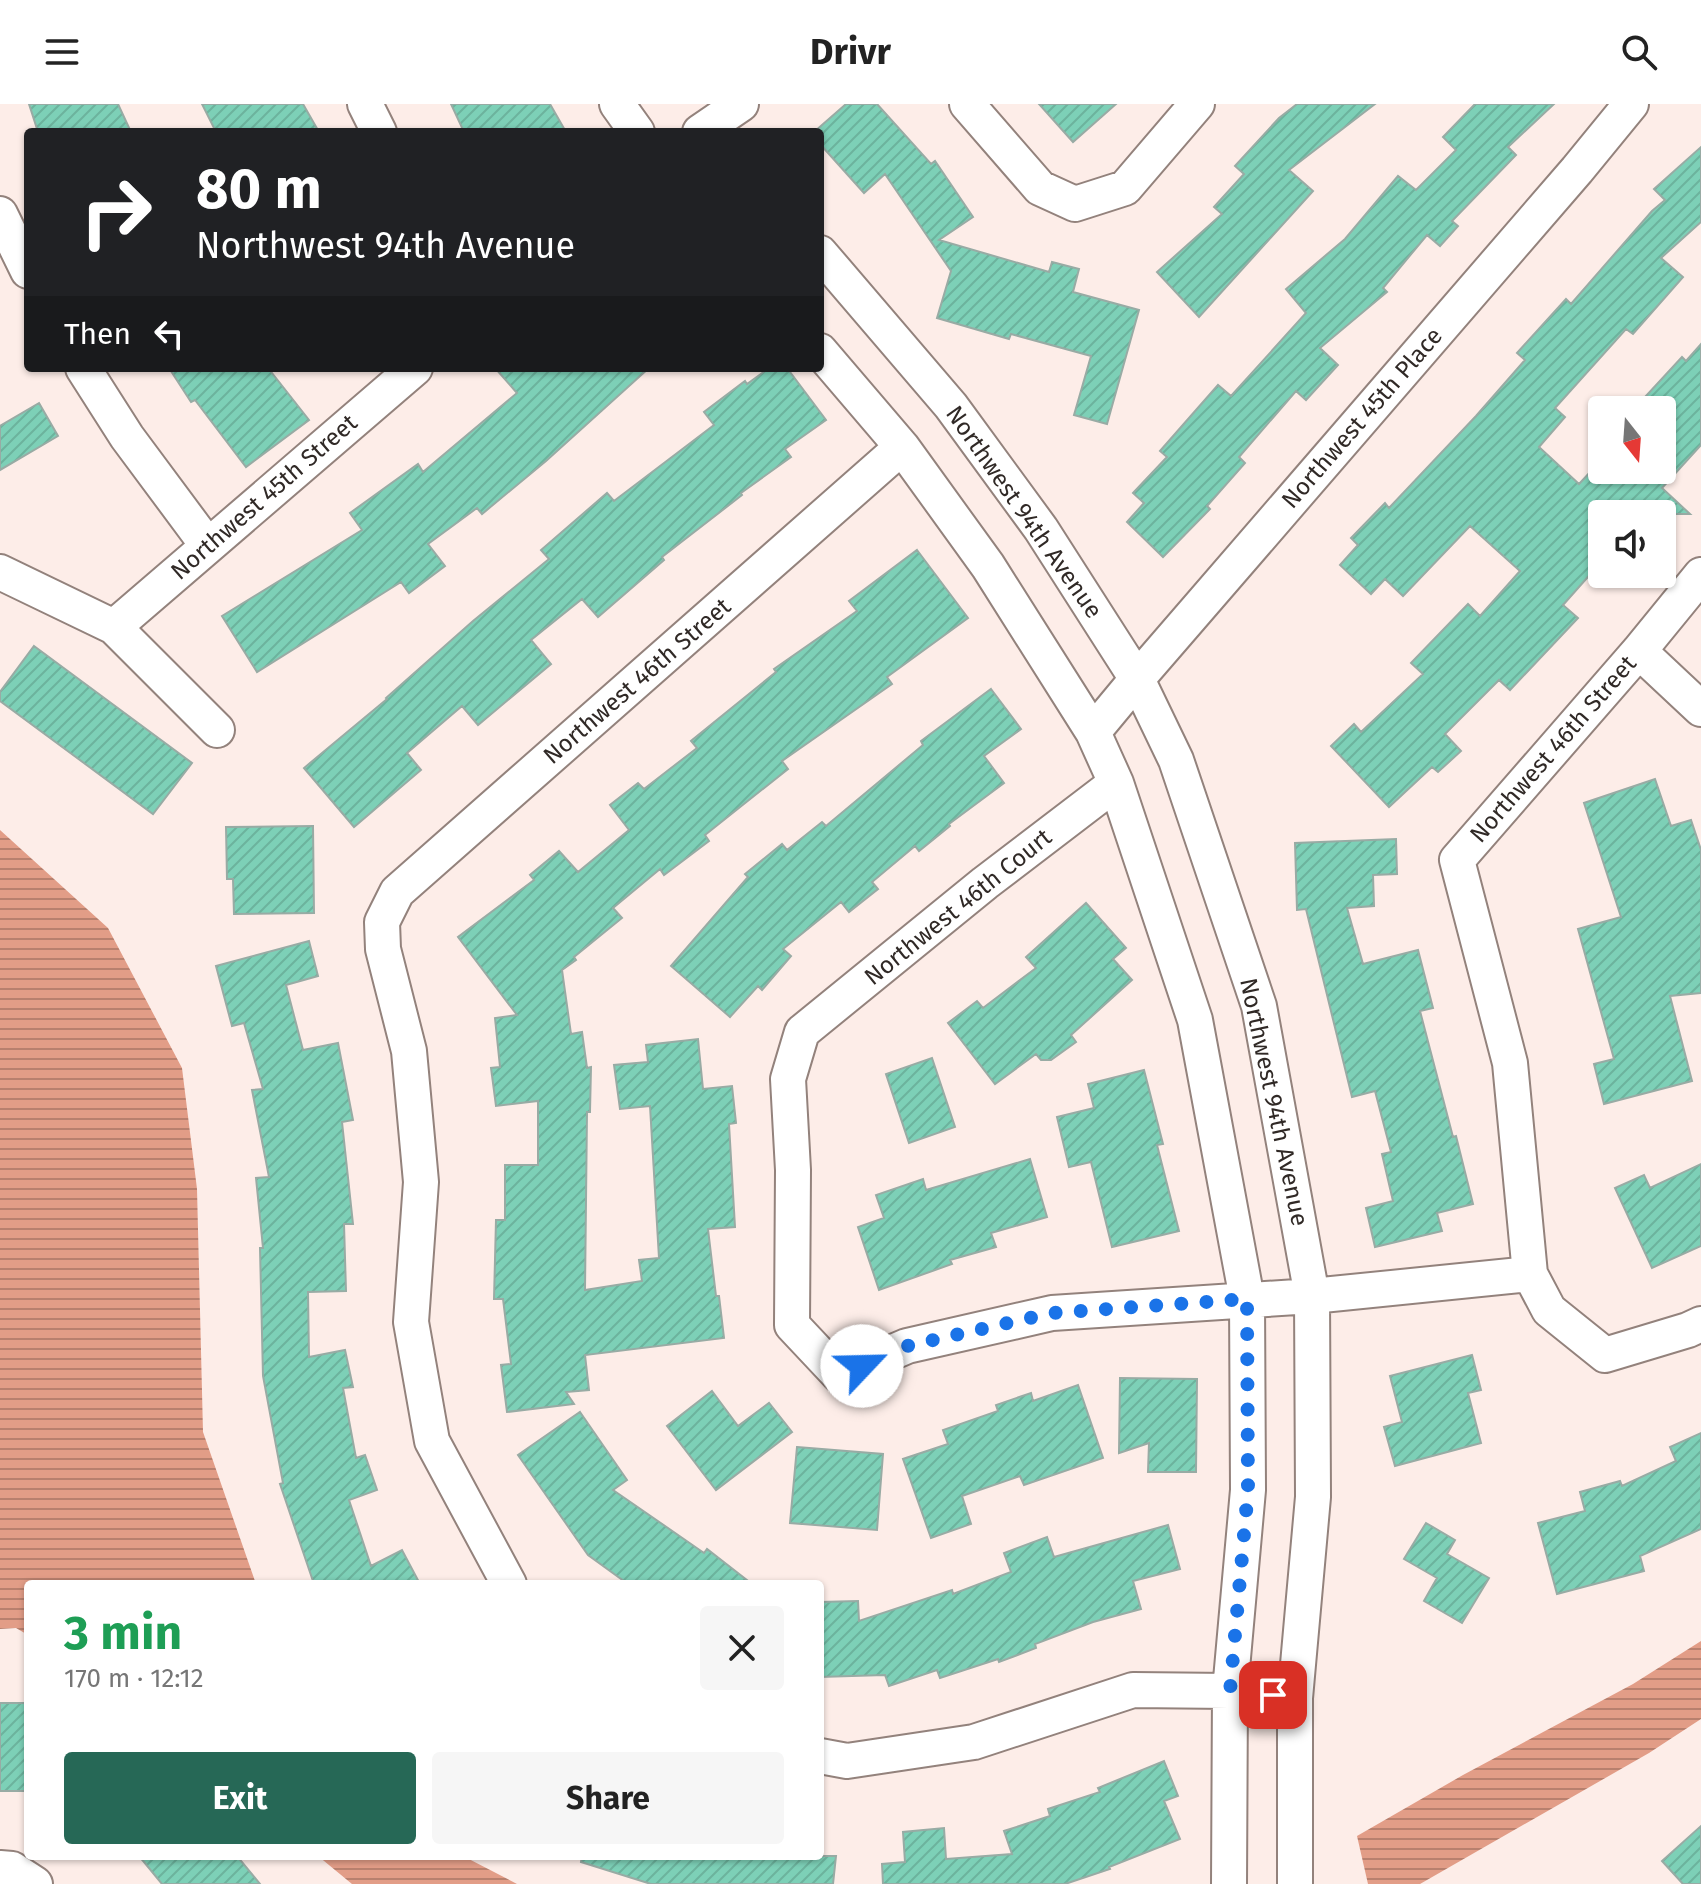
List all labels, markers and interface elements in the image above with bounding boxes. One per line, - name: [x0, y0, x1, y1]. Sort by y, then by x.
- icon: menu: [40, 30, 84, 74]
- text: Drivr: [810, 30, 891, 74]
- icon: search: [1617, 30, 1661, 74]
- text: 80 m: [196, 156, 322, 223]
- icon: right: [64, 160, 168, 264]
- text: Northwest 94th Avenue: [196, 224, 575, 268]
- icon: left: [147, 312, 191, 356]
- text: Then: [64, 316, 131, 352]
- street label: Northwest 45th Place: [1276, 322, 1448, 514]
- north arrow: [1588, 396, 1676, 484]
- map controls: [1588, 396, 1676, 588]
- street label: Northwest 94th Avenue: [940, 400, 1108, 624]
- street label: Northwest 45th Street: [165, 408, 363, 585]
- button: sound: [1588, 500, 1676, 588]
- street label: Northwest 46th Street: [538, 592, 737, 770]
- street label: Northwest 46th Street: [1464, 649, 1642, 848]
- street label: Northwest 46th Court: [859, 823, 1057, 991]
- street label: Northwest 94th Avenue: [1234, 975, 1314, 1229]
- position arrow: [820, 1324, 904, 1408]
- text: 3 min: [64, 1604, 182, 1662]
- button: close: [700, 1606, 784, 1690]
- pin: [1239, 1661, 1307, 1729]
- text: 170 m · 12:12: [64, 1663, 204, 1694]
- icon: arrive: [1251, 1673, 1295, 1717]
- button: Exit: [64, 1752, 416, 1844]
- button: Share: [432, 1752, 784, 1844]

